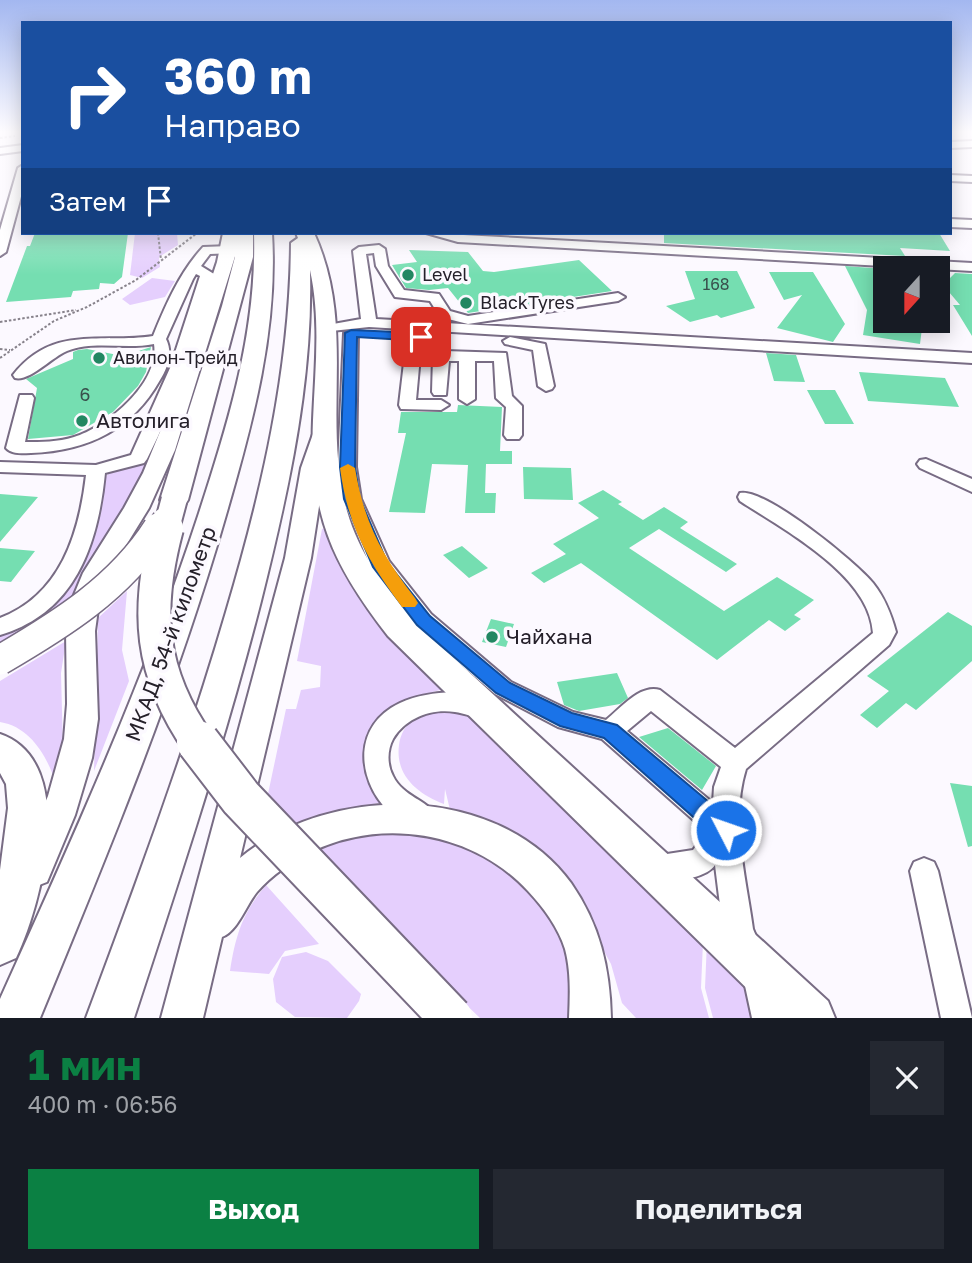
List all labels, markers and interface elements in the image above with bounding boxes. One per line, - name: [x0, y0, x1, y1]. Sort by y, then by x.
- text: 360 m: [164, 46, 312, 105]
- icon: right: [49, 49, 140, 140]
- text: Направо: [164, 106, 301, 144]
- icon: arrive: [140, 182, 178, 220]
- text: Затем: [49, 186, 126, 217]
- north arrow: [873, 256, 950, 332]
- map controls: [873, 256, 950, 333]
- place label: Level: [422, 263, 468, 285]
- marker: Level: [400, 267, 416, 283]
- house number: 168: [702, 274, 730, 294]
- place label: BlackTyres: [480, 291, 575, 313]
- marker: BlackTyres: [458, 295, 474, 311]
- pin: [391, 307, 451, 367]
- icon: arrive: [402, 318, 440, 356]
- place label: Авилон-Трейд: [113, 346, 238, 368]
- marker: Авилон-Трейд: [91, 350, 107, 366]
- house number: 6: [80, 383, 90, 405]
- place label: Автолига: [96, 407, 190, 433]
- marker: Автолига: [74, 413, 90, 429]
- street label: МКАД, 54-й километр: [119, 523, 221, 745]
- place label: Чайхана: [506, 623, 593, 649]
- marker: Чайхана: [484, 629, 500, 645]
- position arrow: [689, 793, 763, 867]
- text: 1 мин: [28, 1039, 142, 1089]
- button: close: [870, 1041, 944, 1115]
- text: 400 m · 06:56: [28, 1090, 177, 1118]
- button: Выход: [28, 1169, 479, 1249]
- button: Поделиться: [493, 1169, 944, 1249]

